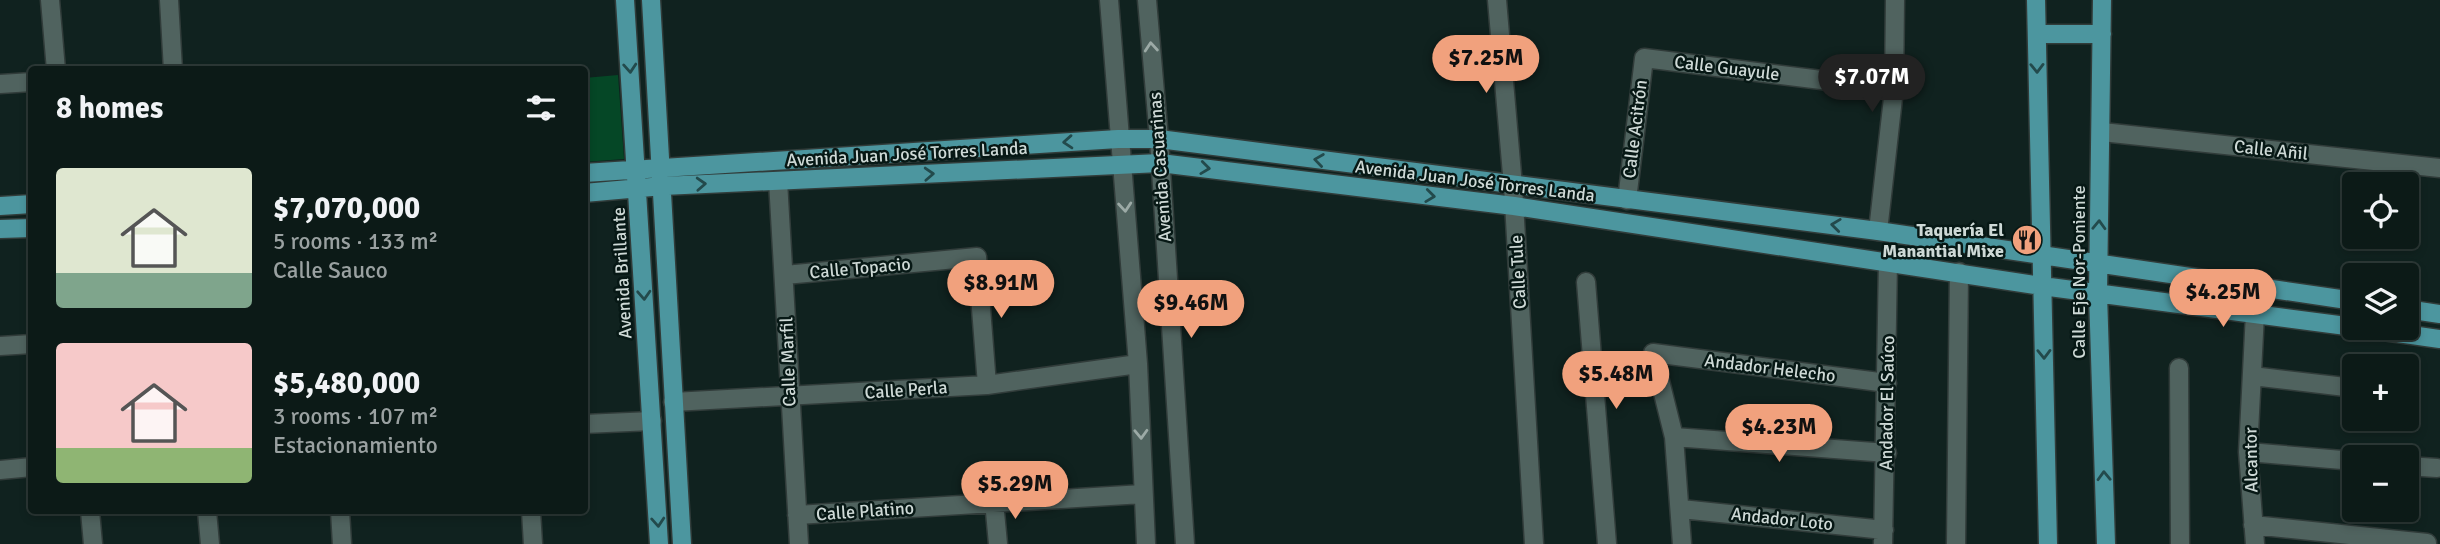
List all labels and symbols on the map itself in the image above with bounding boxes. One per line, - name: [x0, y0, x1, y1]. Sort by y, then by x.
- pin: $7.25M: [1429, 36, 1543, 95]
- one-way arrow: [1144, 41, 1159, 52]
- street label: Calle Guayule: [1673, 51, 1781, 85]
- pin: $7.07M: [1815, 54, 1929, 114]
- one-way arrow: [622, 63, 637, 74]
- one-way arrow: [2030, 63, 2045, 74]
- street label: Calle Acitrón: [1618, 78, 1652, 180]
- street label: Avenida Casuarinas: [1144, 91, 1176, 243]
- one-way arrow: [1063, 134, 1074, 149]
- street label: Calle Añil: [2233, 135, 2309, 165]
- street label: Avenida Juan José Torres Landa: [786, 137, 1028, 171]
- one-way arrow: [1313, 153, 1325, 168]
- street label: Avenida Juan José Torres Landa: [1354, 155, 1596, 207]
- one-way arrow: [1199, 161, 1210, 176]
- one-way arrow: [923, 166, 934, 181]
- one-way arrow: [696, 177, 707, 192]
- street label: Calle Eje Nor-Poniente: [2068, 185, 2090, 359]
- one-way arrow: [1424, 188, 1436, 203]
- one-way arrow: [1117, 201, 1132, 212]
- street label: Avenida Brillante: [608, 207, 636, 339]
- one-way arrow: [1830, 218, 1842, 233]
- place label: Taquería El Manantial Mixe: [1882, 219, 2004, 262]
- one-way arrow: [2091, 220, 2107, 230]
- restaurant icon: Taquería El Manantial Mixe: [2010, 223, 2044, 257]
- street label: Calle Tule: [1505, 234, 1531, 310]
- street label: Calle Topacio: [809, 253, 911, 283]
- pin: $8.91M: [944, 260, 1058, 320]
- pin: $4.25M: [2166, 270, 2280, 329]
- pin: $9.46M: [1134, 280, 1248, 340]
- one-way arrow: [637, 290, 652, 301]
- street label: Calle Marfil: [775, 317, 801, 407]
- street label: Andador El Saúco: [1875, 335, 1899, 471]
- street label: Andador Helecho: [1703, 349, 1837, 387]
- one-way arrow: [2036, 349, 2052, 360]
- pin: $5.48M: [1559, 352, 1673, 411]
- street label: Calle Perla: [864, 376, 948, 404]
- pin: $4.23M: [1722, 405, 1836, 464]
- street label: Alcantor: [2239, 427, 2263, 493]
- one-way arrow: [1133, 428, 1148, 439]
- pin: $5.29M: [958, 462, 1072, 521]
- one-way arrow: [2096, 470, 2111, 481]
- street label: Calle Platino: [815, 497, 915, 525]
- street label: Andador Loto: [1730, 503, 1834, 535]
- one-way arrow: [650, 517, 665, 528]

